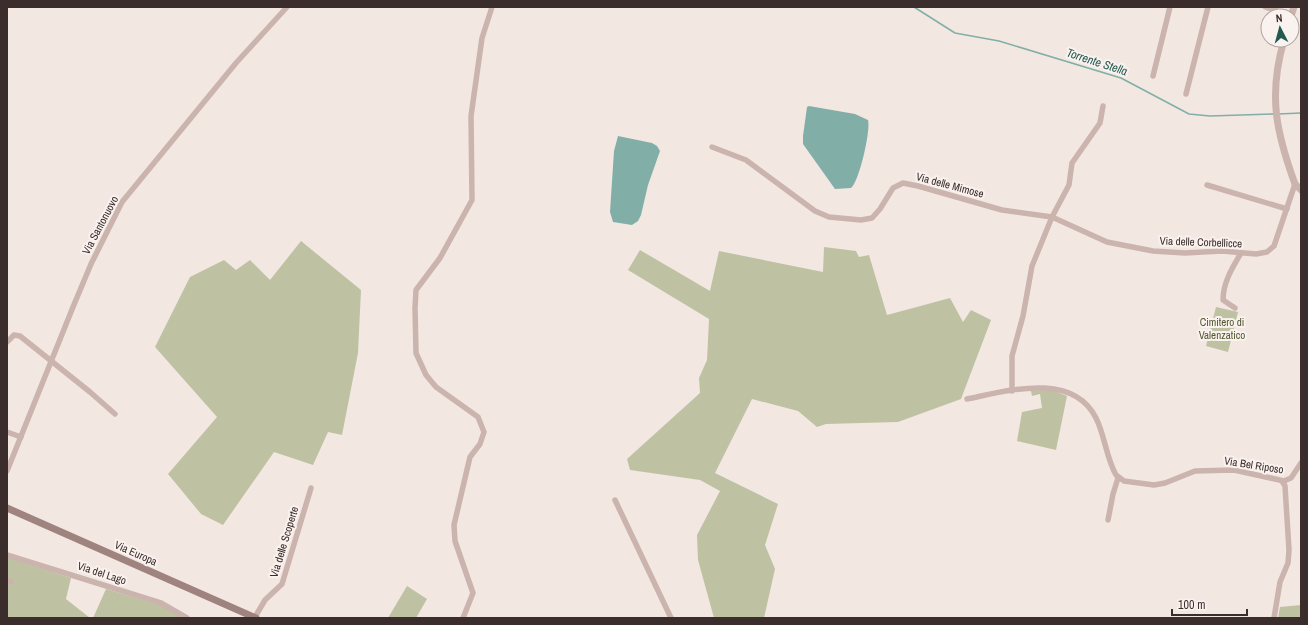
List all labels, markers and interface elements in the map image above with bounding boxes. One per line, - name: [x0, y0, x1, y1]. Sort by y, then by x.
- north arrow: [1260, 8, 1300, 48]
- text: N: [1275, 11, 1283, 25]
- water label: Torrente Stella: [1064, 45, 1130, 80]
- street label: Via delle Mimose: [915, 169, 985, 201]
- street label: Via Santonuovo: [79, 193, 121, 257]
- street label: Via delle Corbellicce: [1159, 234, 1243, 250]
- park label: Cimitero di Valenzatico: [1199, 315, 1245, 342]
- street label: Via Bel Riposo: [1223, 453, 1285, 477]
- street label: Via delle Scoperte: [267, 505, 301, 579]
- street label: Via Europa: [113, 537, 159, 569]
- street label: Via del Lago: [76, 559, 128, 587]
- scale bar: [1172, 591, 1247, 617]
- text: 100 m: [1178, 597, 1205, 613]

